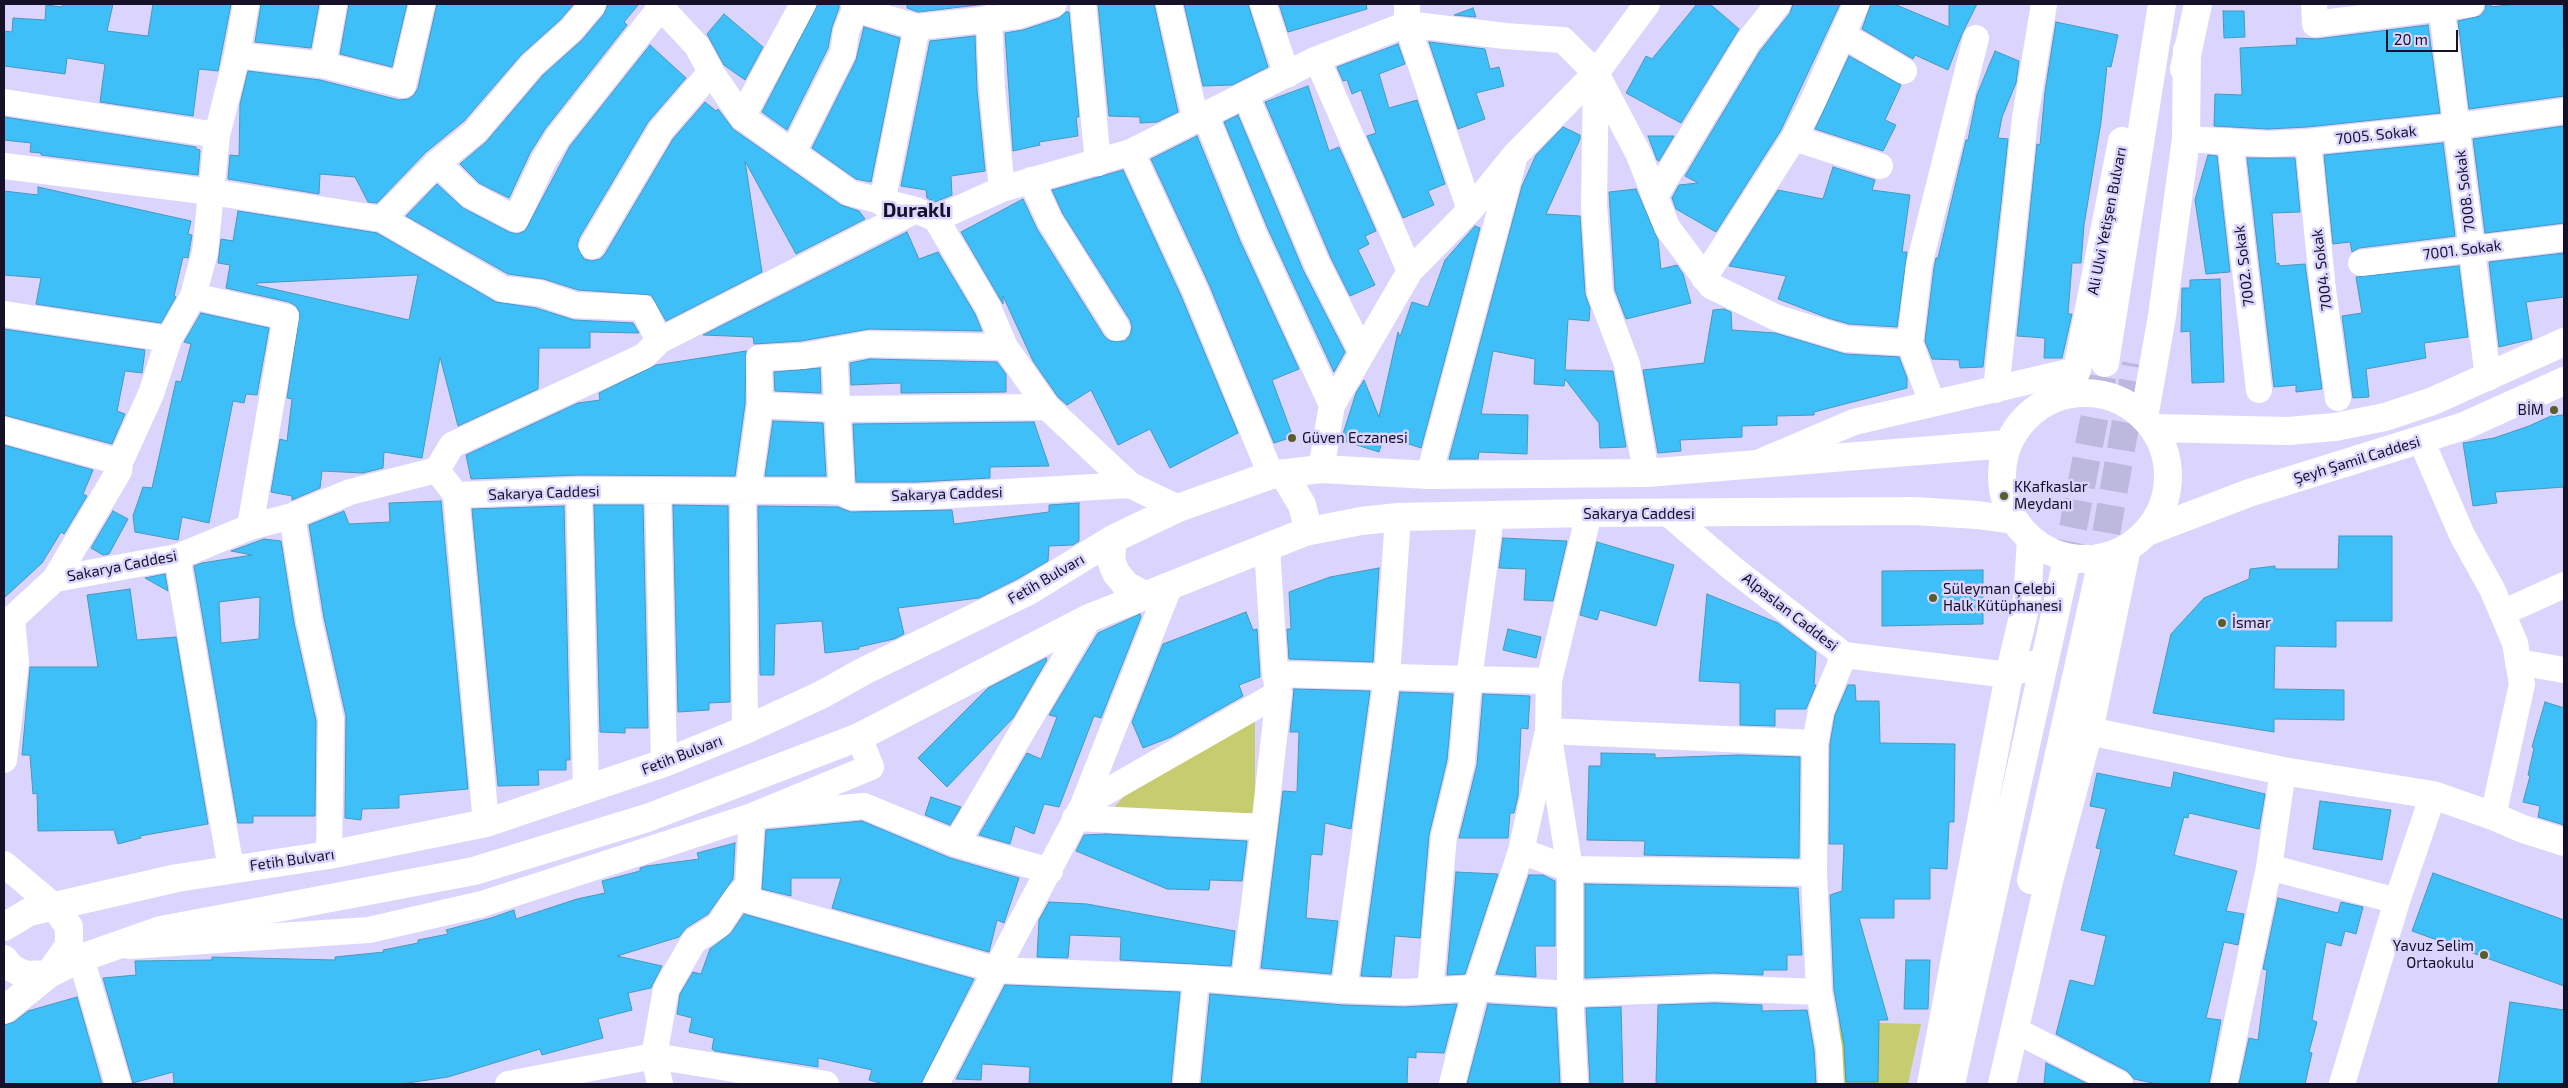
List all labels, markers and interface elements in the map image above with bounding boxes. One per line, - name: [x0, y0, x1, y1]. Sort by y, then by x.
- scale bar: [2388, 20, 2460, 52]
- text: 20 m: [2394, 30, 2428, 48]
- street label: 7005. Sokak: [2335, 122, 2417, 148]
- street label: Ali Ulvi Yetişen Bulvarı: [2084, 145, 2130, 297]
- street label: 7008. Sokak: [2451, 149, 2479, 233]
- district label: Duraklı: [883, 198, 951, 222]
- street label: 7002. Sokak: [2230, 224, 2258, 308]
- street label: 7004. Sokak: [2308, 228, 2336, 312]
- street label: 7001. Sokak: [2422, 236, 2502, 264]
- place label: BİM: [2518, 401, 2544, 419]
- marker: BİM: [2548, 404, 2560, 416]
- place label: Güven Eczanesi: [1302, 429, 1408, 447]
- marker: Güven Eczanesi: [1286, 432, 1298, 444]
- street label: Şeyh Şamil Caddesi: [2292, 432, 2422, 488]
- place label: KKafkaslar Meydanı: [2014, 478, 2088, 513]
- street label: Sakarya Caddesi: [488, 482, 600, 504]
- street label: Sakarya Caddesi: [891, 483, 1003, 505]
- marker: KKafkaslar Meydanı: [1998, 490, 2010, 502]
- street label: Sakarya Caddesi: [1583, 505, 1695, 523]
- street label: Sakarya Caddesi: [66, 547, 178, 585]
- street label: Fetih Bulvarı: [1005, 550, 1087, 608]
- street label: Alpaslan Caddesi: [1739, 569, 1841, 655]
- place label: Süleyman Çelebi Halk Kütüphanesi: [1943, 580, 2062, 615]
- marker: Süleyman Çelebi Halk Kütüphanesi: [1927, 592, 1939, 604]
- place label: İsmar: [2232, 614, 2271, 632]
- marker: İsmar: [2216, 617, 2228, 629]
- street label: Fetih Bulvarı: [639, 731, 725, 779]
- street label: Fetih Bulvarı: [249, 845, 335, 875]
- place label: Yavuz Selim Ortaokulu: [2393, 937, 2474, 972]
- marker: Yavuz Selim Ortaokulu: [2478, 949, 2490, 961]

